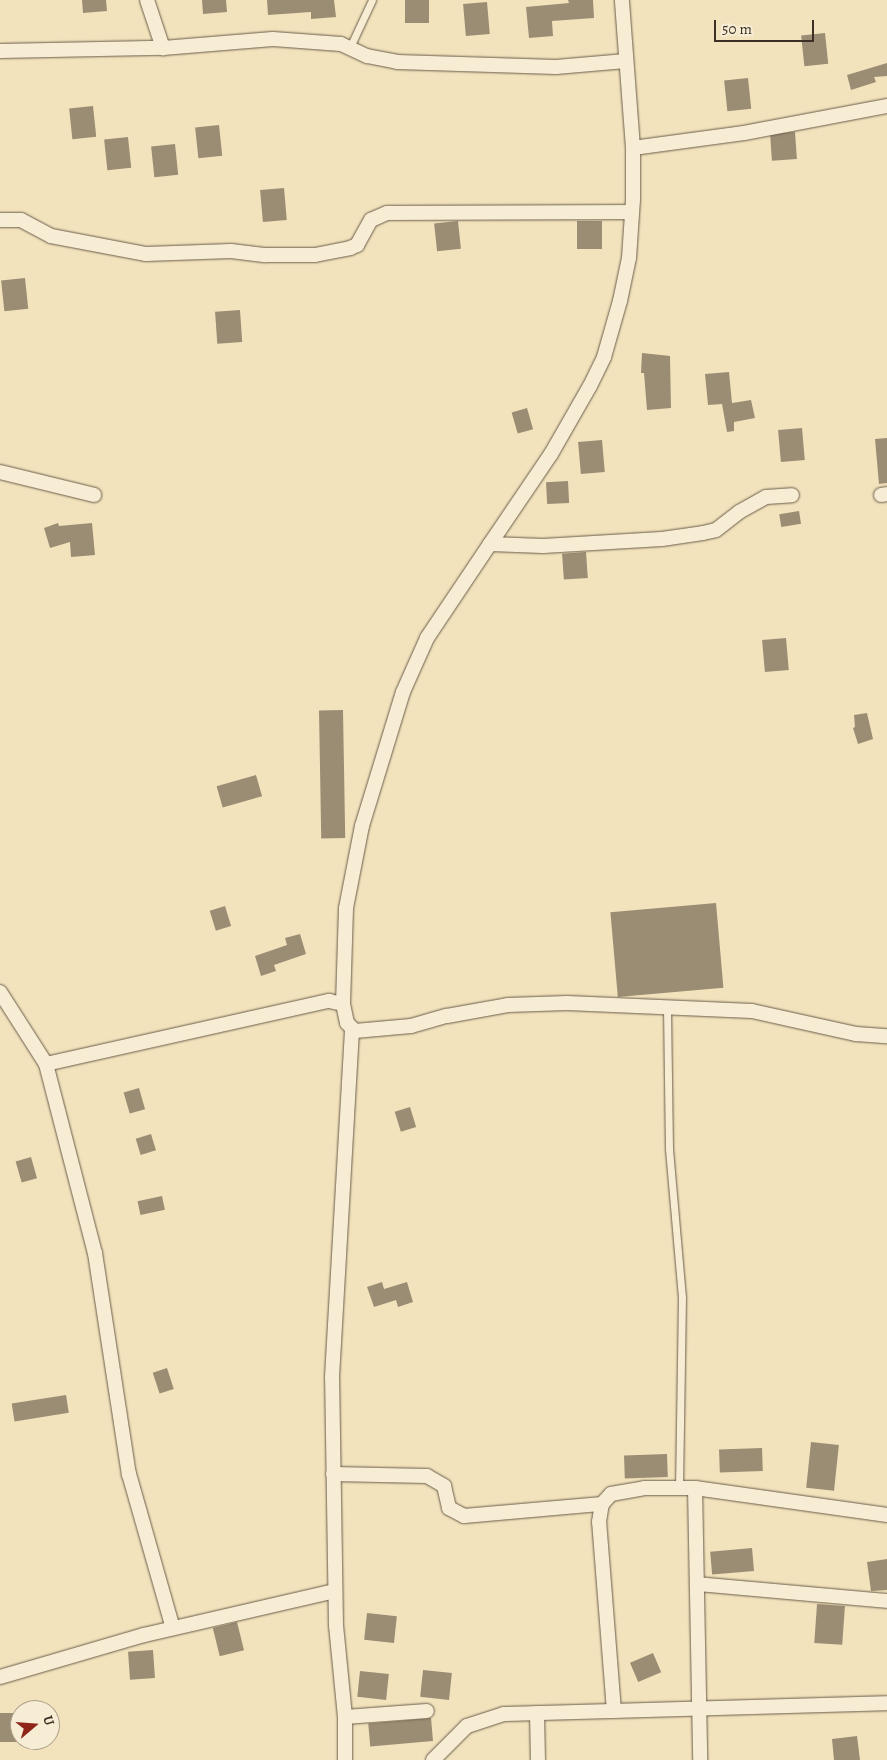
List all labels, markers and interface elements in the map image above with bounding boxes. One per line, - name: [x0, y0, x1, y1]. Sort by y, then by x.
- scale bar: [717, 10, 817, 42]
- text: 50 m: [722, 19, 752, 39]
- north arrow: [10, 1700, 60, 1750]
- text: U: [38, 1713, 59, 1728]

